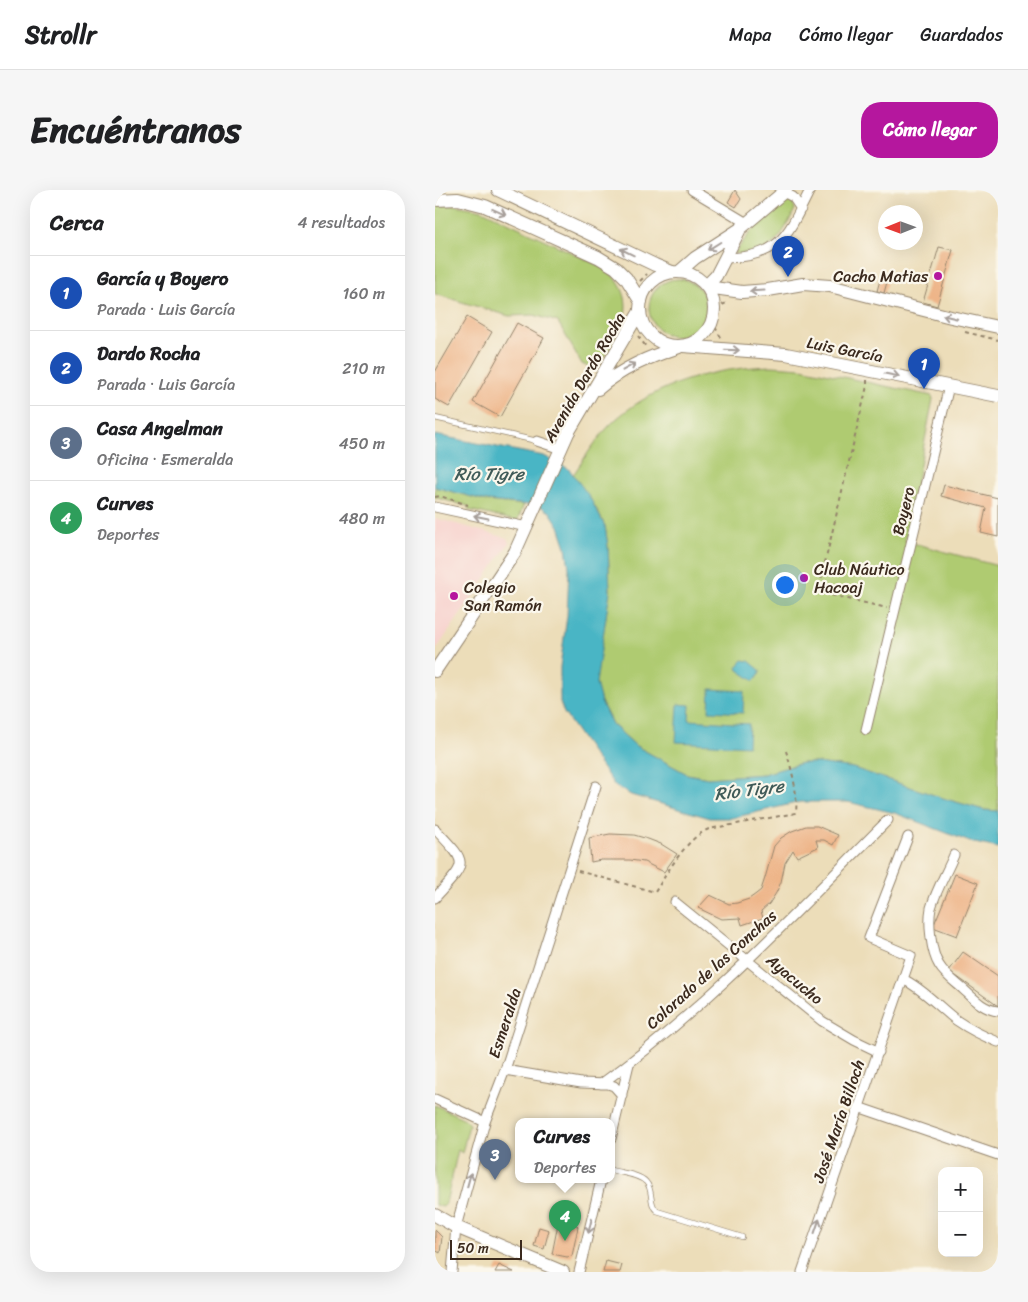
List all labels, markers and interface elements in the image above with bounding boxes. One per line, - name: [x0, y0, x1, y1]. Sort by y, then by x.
- text: Strollr: [25, 14, 96, 56]
- text: Mapa: [729, 19, 771, 51]
- text: Cómo llegar: [799, 19, 892, 51]
- text: Guardados: [920, 19, 1003, 51]
- text: Encuéntranos: [30, 99, 241, 161]
- button: Cómo llegar: [861, 102, 998, 158]
- text: Cerca: [50, 204, 104, 242]
- north arrow: [878, 205, 923, 250]
- text: 4 resultados: [297, 208, 385, 237]
- one-way arrow: [491, 208, 506, 218]
- pin: 2: [772, 236, 804, 277]
- one-way arrow: [707, 241, 721, 251]
- one-way arrow: [620, 247, 635, 257]
- text: García y Boyero: [97, 262, 229, 295]
- place label: Cacho Matias: [833, 262, 929, 291]
- marker: Cacho Matias: [932, 270, 944, 282]
- text: 1: [63, 279, 69, 308]
- text: 160 m: [342, 279, 385, 308]
- one-way arrow: [749, 287, 765, 296]
- text: Parada · Luis García: [97, 295, 235, 324]
- street label: Avenida Dardo Rocha: [535, 306, 634, 449]
- one-way arrow: [943, 312, 959, 321]
- street label: Luis García: [804, 328, 885, 371]
- text: Dardo Rocha: [97, 337, 200, 370]
- one-way arrow: [724, 345, 740, 355]
- pin: 1: [908, 348, 940, 389]
- text: 2: [61, 354, 71, 383]
- text: 210 m: [342, 354, 385, 383]
- one-way arrow: [622, 362, 637, 372]
- text: Parada · Luis García: [97, 370, 235, 399]
- one-way arrow: [884, 371, 900, 381]
- text: Casa Angelman: [97, 412, 223, 445]
- text: 3: [62, 429, 70, 458]
- text: 450 m: [339, 429, 385, 458]
- text: Oficina · Esmeralda: [97, 445, 233, 474]
- water label: Río Tigre: [454, 458, 526, 490]
- street label: Boyero: [883, 484, 924, 539]
- text: Curves: [97, 487, 153, 520]
- text: 4: [61, 504, 71, 533]
- text: 480 m: [339, 504, 385, 533]
- one-way arrow: [473, 512, 489, 522]
- text: Deportes: [97, 520, 159, 549]
- place label: Club Náutico Hacoaj: [814, 555, 905, 602]
- your location: [772, 572, 798, 598]
- marker: Club Náutico Hacoaj: [798, 572, 810, 584]
- place label: Colegio San Ramón: [464, 573, 542, 620]
- marker: Colegio San Ramón: [448, 590, 460, 602]
- water label: Río Tigre: [713, 770, 788, 810]
- street label: Colorado de las Conchas: [639, 902, 784, 1037]
- street label: Ayacucho: [759, 946, 830, 1012]
- street label: Esmeralda: [480, 984, 529, 1062]
- street label: José María Billoch: [804, 1056, 873, 1188]
- popup: [515, 1118, 615, 1183]
- text: Curves: [534, 1120, 590, 1153]
- pin: 3: [479, 1139, 511, 1180]
- text: Deportes: [534, 1153, 596, 1182]
- map controls: [938, 1167, 983, 1257]
- button: +: [938, 1167, 983, 1212]
- one-way arrow: [465, 1172, 474, 1188]
- pin: 4: [549, 1200, 581, 1241]
- button: −: [938, 1212, 983, 1257]
- one-way arrow: [585, 1217, 594, 1233]
- one-way arrow: [813, 1218, 823, 1234]
- text: 50 m: [457, 1236, 489, 1261]
- scale bar: [450, 1237, 523, 1260]

